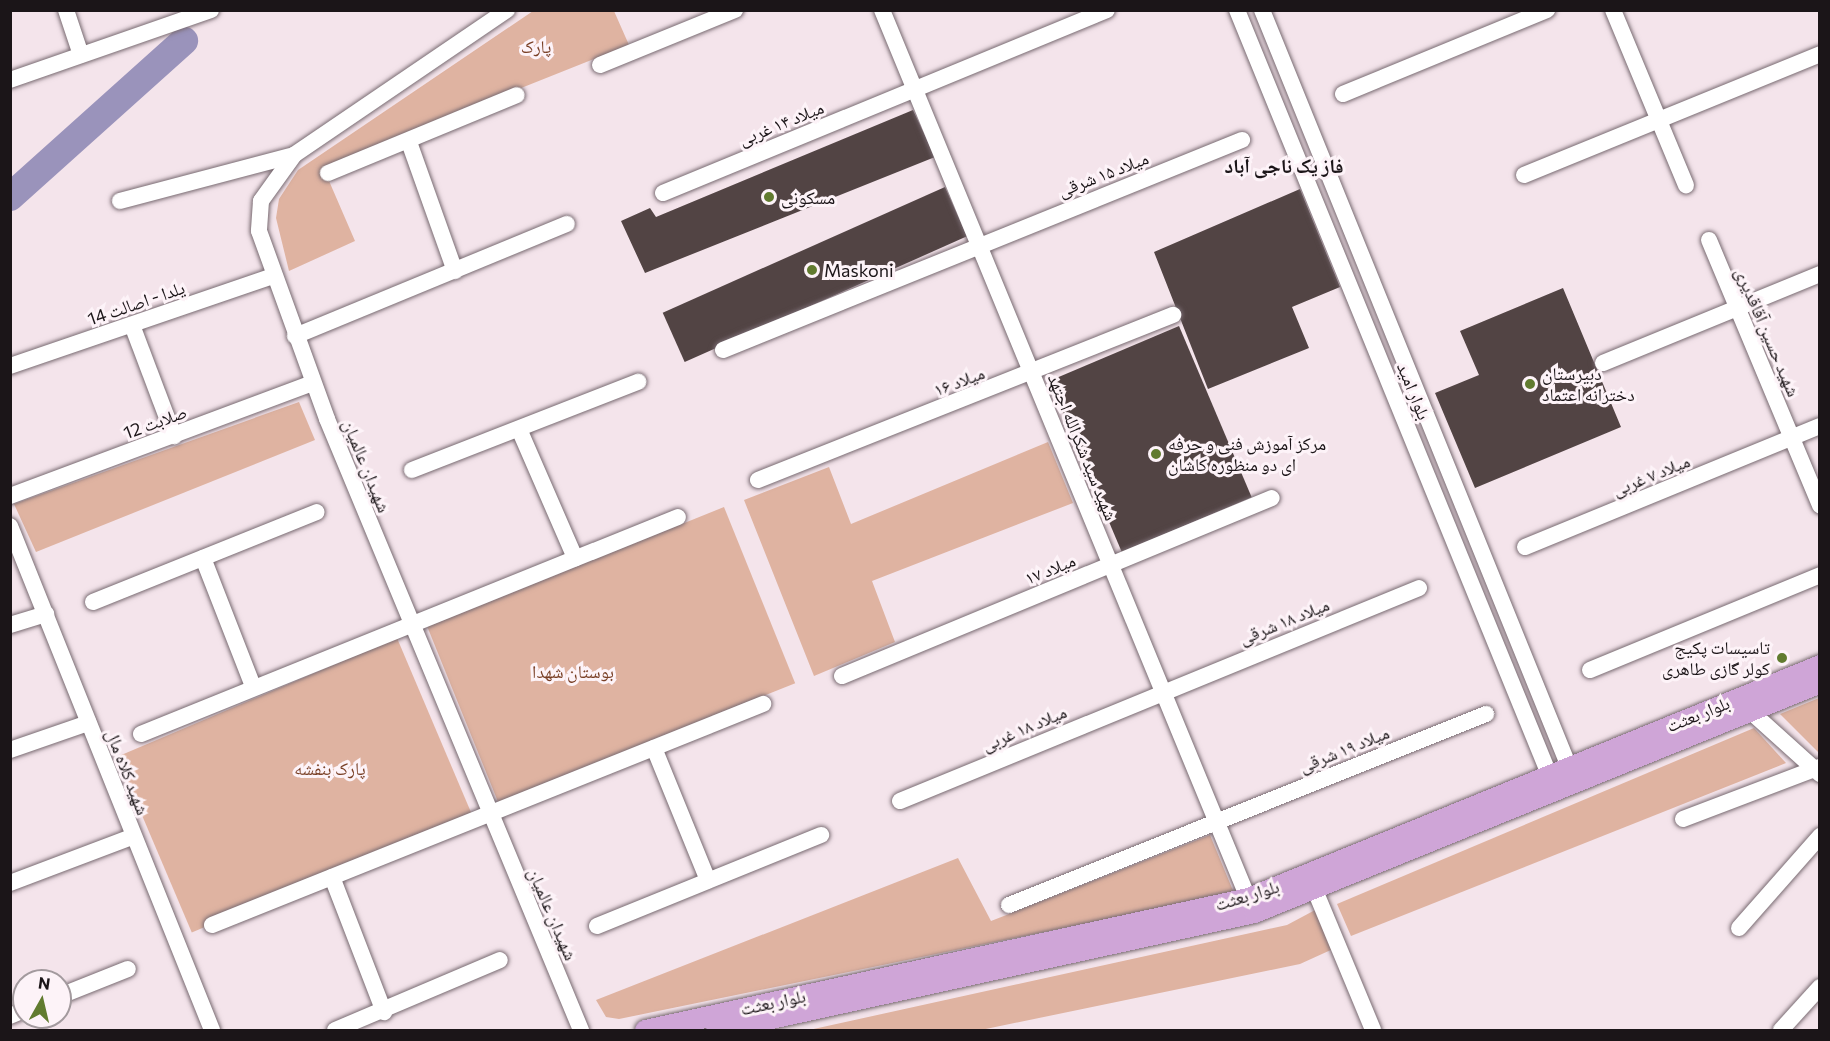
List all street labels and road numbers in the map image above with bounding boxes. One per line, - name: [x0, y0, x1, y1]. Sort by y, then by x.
- street label: میلاد ۱۴ غربی: [735, 96, 827, 150]
- street label: میلاد ۱۵ شرقی: [1055, 147, 1151, 201]
- street label: شهید حسین آقاقدیری: [1731, 264, 1805, 400]
- street label: یلدا - اصالت 14: [85, 276, 187, 330]
- street label: بلوار امید: [1393, 359, 1435, 423]
- street label: میلاد ۱۶: [931, 361, 987, 401]
- street label: شهید سید شکرالله اجتهد: [1044, 370, 1122, 524]
- street label: صلابت 12: [120, 401, 190, 443]
- street label: شهیدان عالمیان: [339, 416, 395, 516]
- street label: میلاد ۷ غربی: [1609, 450, 1693, 500]
- street label: میلاد ۱۷: [1022, 549, 1078, 589]
- street label: میلاد ۱۸ شرقی: [1236, 593, 1332, 649]
- street label: بلوار بعثت: [1663, 692, 1733, 736]
- street label: میلاد ۱۸ غربی: [978, 701, 1070, 755]
- street label: میلاد ۱۹ شرقی: [1296, 721, 1392, 777]
- street label: شهید کلاه مال: [102, 726, 154, 818]
- street label: شهیدان عالمیان: [524, 864, 582, 964]
- street label: بلوار بعثت: [1212, 875, 1282, 915]
- street label: بلوار بعثت: [738, 985, 808, 1019]

